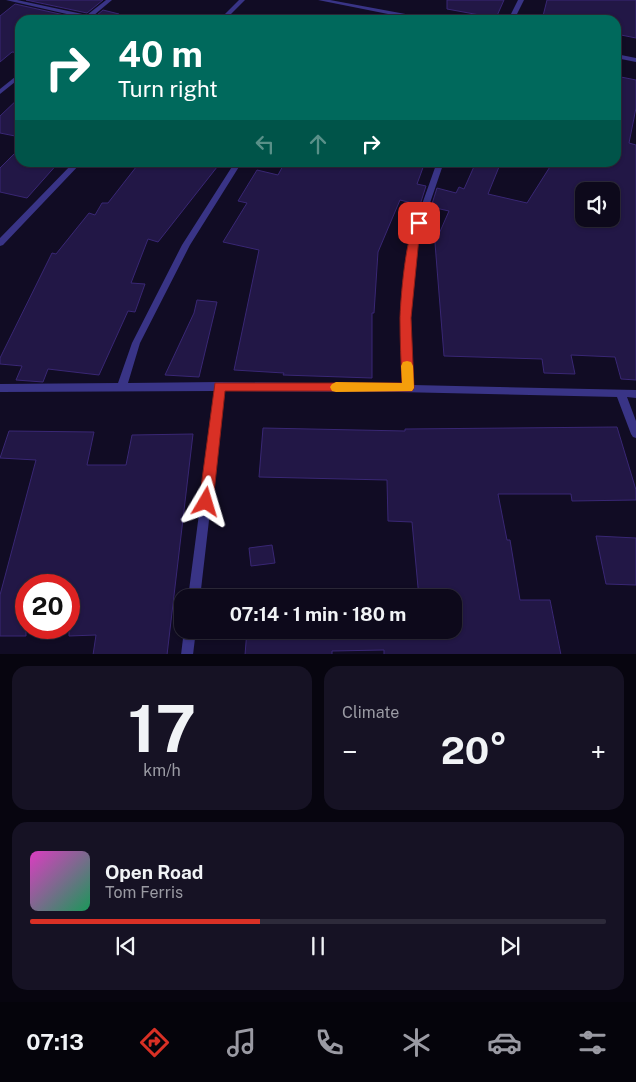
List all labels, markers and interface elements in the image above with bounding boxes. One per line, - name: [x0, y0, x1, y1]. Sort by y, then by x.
- text: 40 m: [118, 34, 203, 75]
- icon: right: [35, 35, 100, 100]
- text: Turn right: [118, 76, 218, 102]
- icon: left: [251, 130, 279, 158]
- icon: ahead: [304, 130, 332, 158]
- icon: right: [357, 130, 385, 158]
- map controls: [575, 182, 620, 227]
- button: sound: [575, 182, 620, 227]
- pin: [398, 202, 440, 244]
- icon: arrive: [405, 209, 433, 237]
- position arrow: [179, 475, 231, 527]
- speed limit sign: 20: [15, 574, 80, 639]
- text: 07:14 · 1 min · 180 m: [230, 603, 406, 625]
- text: 17: [128, 690, 196, 767]
- text: Climate: [342, 703, 399, 722]
- text: 20°: [441, 728, 507, 773]
- text: −: [342, 735, 358, 768]
- text: +: [590, 735, 606, 768]
- text: km/h: [143, 761, 181, 780]
- text: Open Road: [105, 861, 203, 883]
- text: Tom Ferris: [105, 883, 183, 902]
- icon: previous: [112, 932, 140, 960]
- icon: pause: [304, 932, 332, 960]
- icon: next: [496, 932, 524, 960]
- icon: directions: [137, 1025, 172, 1060]
- icon: music: [224, 1025, 259, 1060]
- icon: phone: [312, 1025, 347, 1060]
- icon: climate: [399, 1025, 434, 1060]
- icon: car: [487, 1025, 522, 1060]
- icon: filters: [575, 1025, 610, 1060]
- text: 07:13: [26, 1029, 84, 1055]

